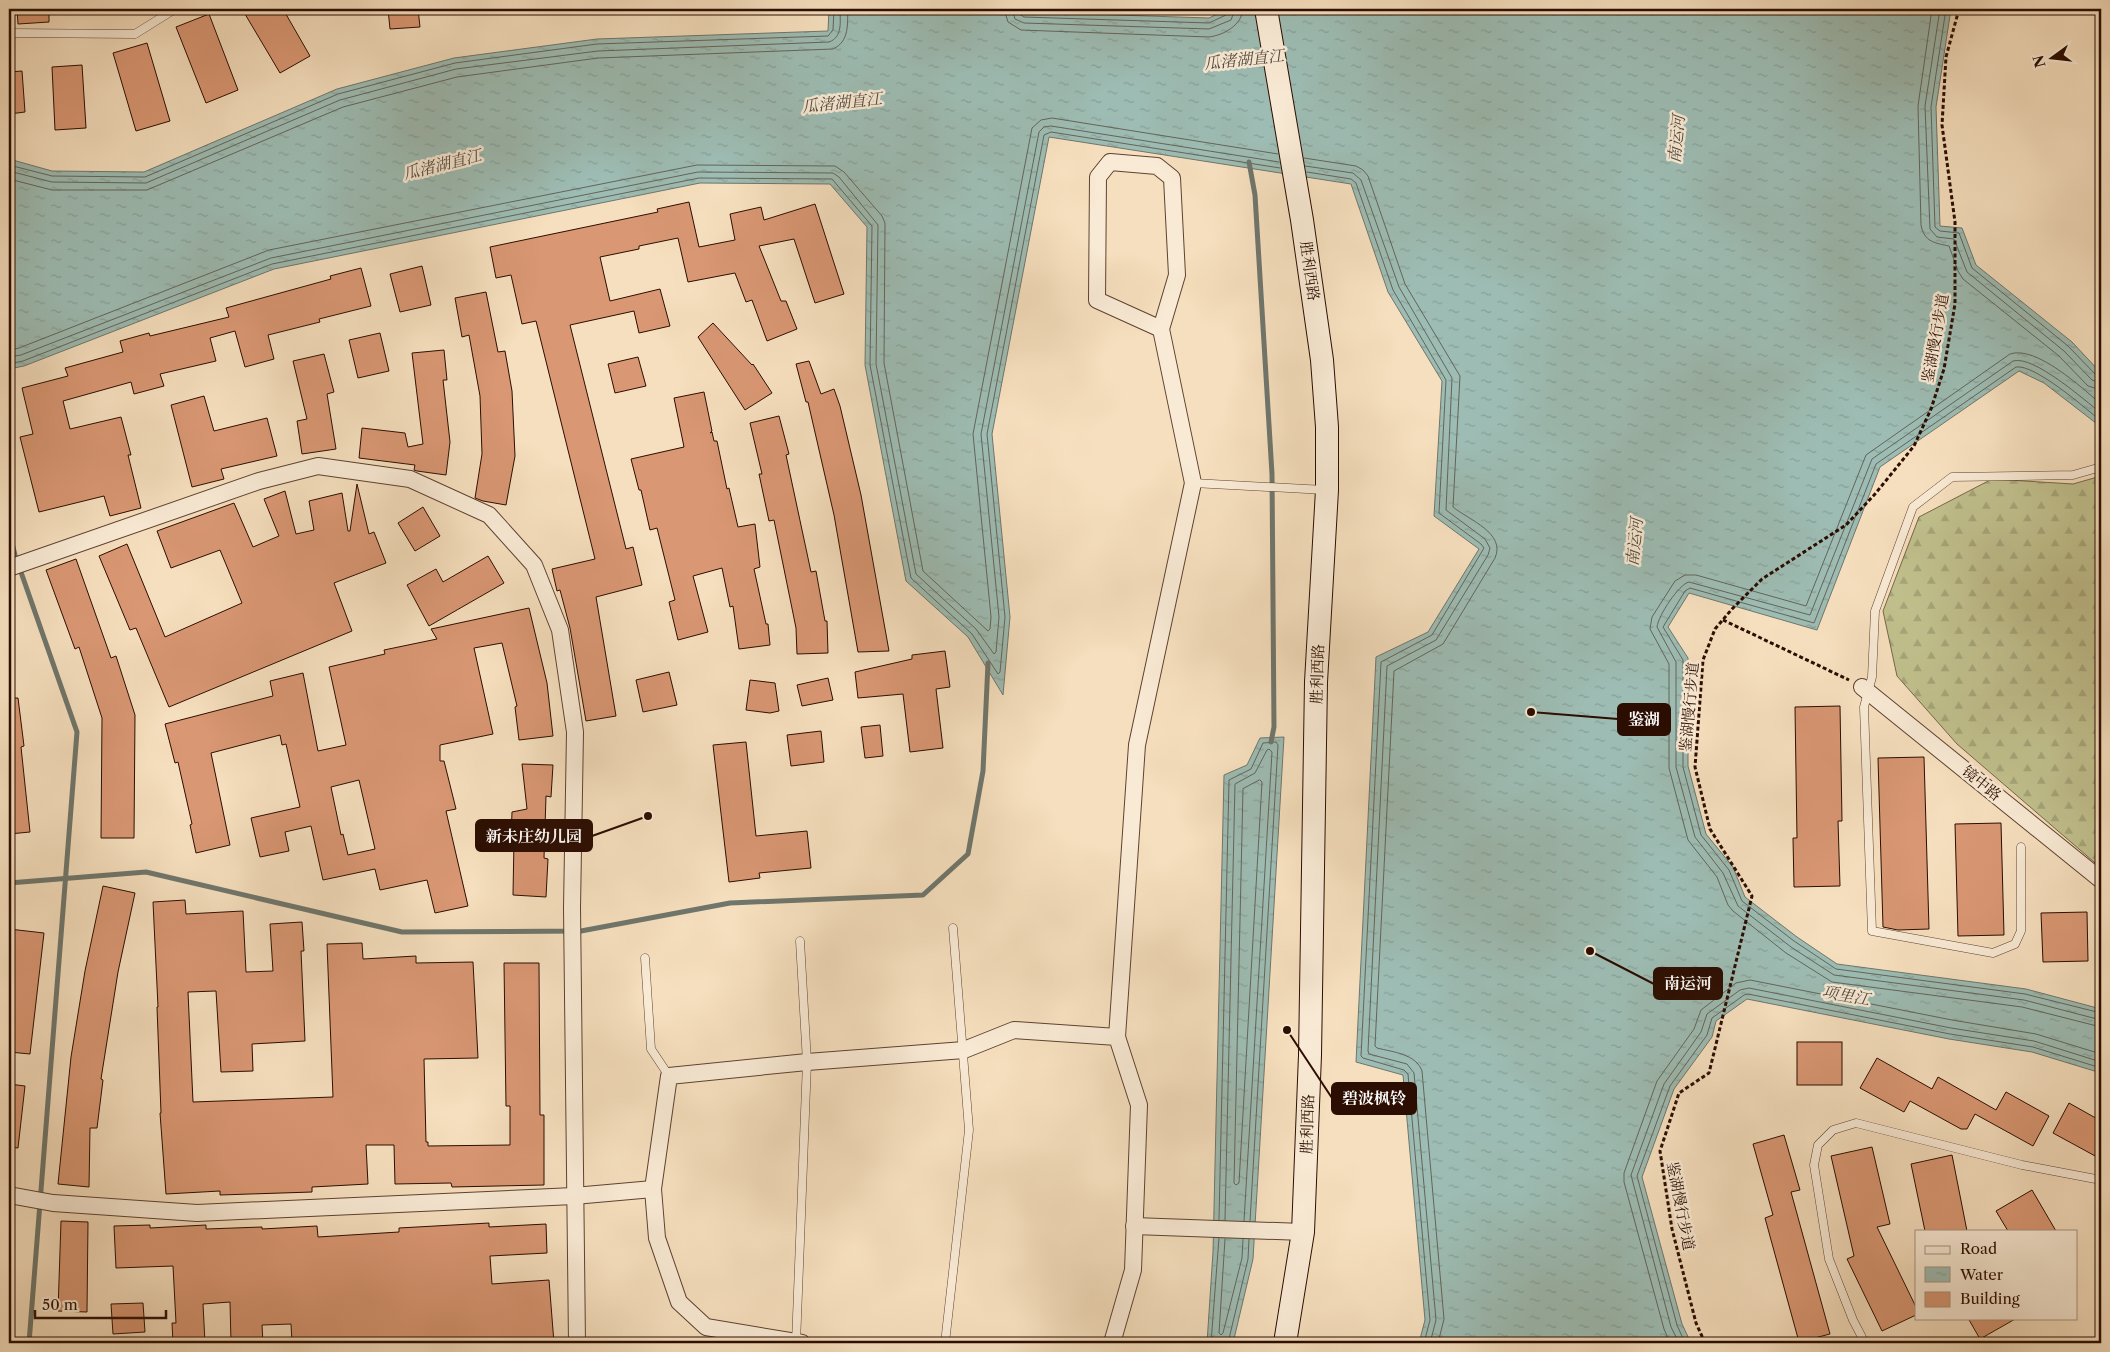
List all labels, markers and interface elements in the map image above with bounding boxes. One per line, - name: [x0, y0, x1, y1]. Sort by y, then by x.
- north arrow: [2028, 32, 2078, 82]
- water label: 瓜渚湖直江: [1203, 45, 1287, 73]
- text: N: [2029, 53, 2050, 70]
- water label: 瓜渚湖直江: [801, 88, 885, 116]
- water label: 南运河: [1664, 111, 1689, 164]
- water label: 瓜渚湖直江: [401, 144, 485, 183]
- street label: 胜利西路: [1296, 240, 1324, 302]
- street label: 鉴湖慢行步道: [1918, 292, 1952, 384]
- water label: 南运河: [1622, 514, 1647, 567]
- street label: 胜利西路: [1306, 644, 1328, 704]
- street label: 鉴湖慢行步道: [1676, 661, 1702, 753]
- callout: 鉴湖: [1618, 704, 1670, 735]
- text: 鉴湖: [1628, 709, 1660, 729]
- street label: 镜中路: [1959, 761, 2005, 805]
- callout: 新未庄幼儿园: [476, 820, 592, 851]
- text: 新未庄幼儿园: [486, 826, 582, 846]
- callout: 南运河: [1654, 968, 1722, 999]
- text: 南运河: [1664, 973, 1712, 993]
- water label: 项里江: [1821, 981, 1873, 1009]
- callout: 碧波枫铃: [1332, 1083, 1416, 1114]
- text: 碧波枫铃: [1342, 1088, 1406, 1108]
- street label: 胜利西路: [1296, 1094, 1318, 1154]
- street label: 鉴湖慢行步道: [1663, 1160, 1699, 1252]
- legend: [1915, 1230, 2078, 1320]
- text: Road: [1960, 1239, 1997, 1258]
- text: Water: [1959, 1265, 2004, 1284]
- scale bar: [35, 1287, 166, 1319]
- text: Building: [1960, 1289, 2020, 1308]
- text: 50 m: [42, 1295, 78, 1314]

